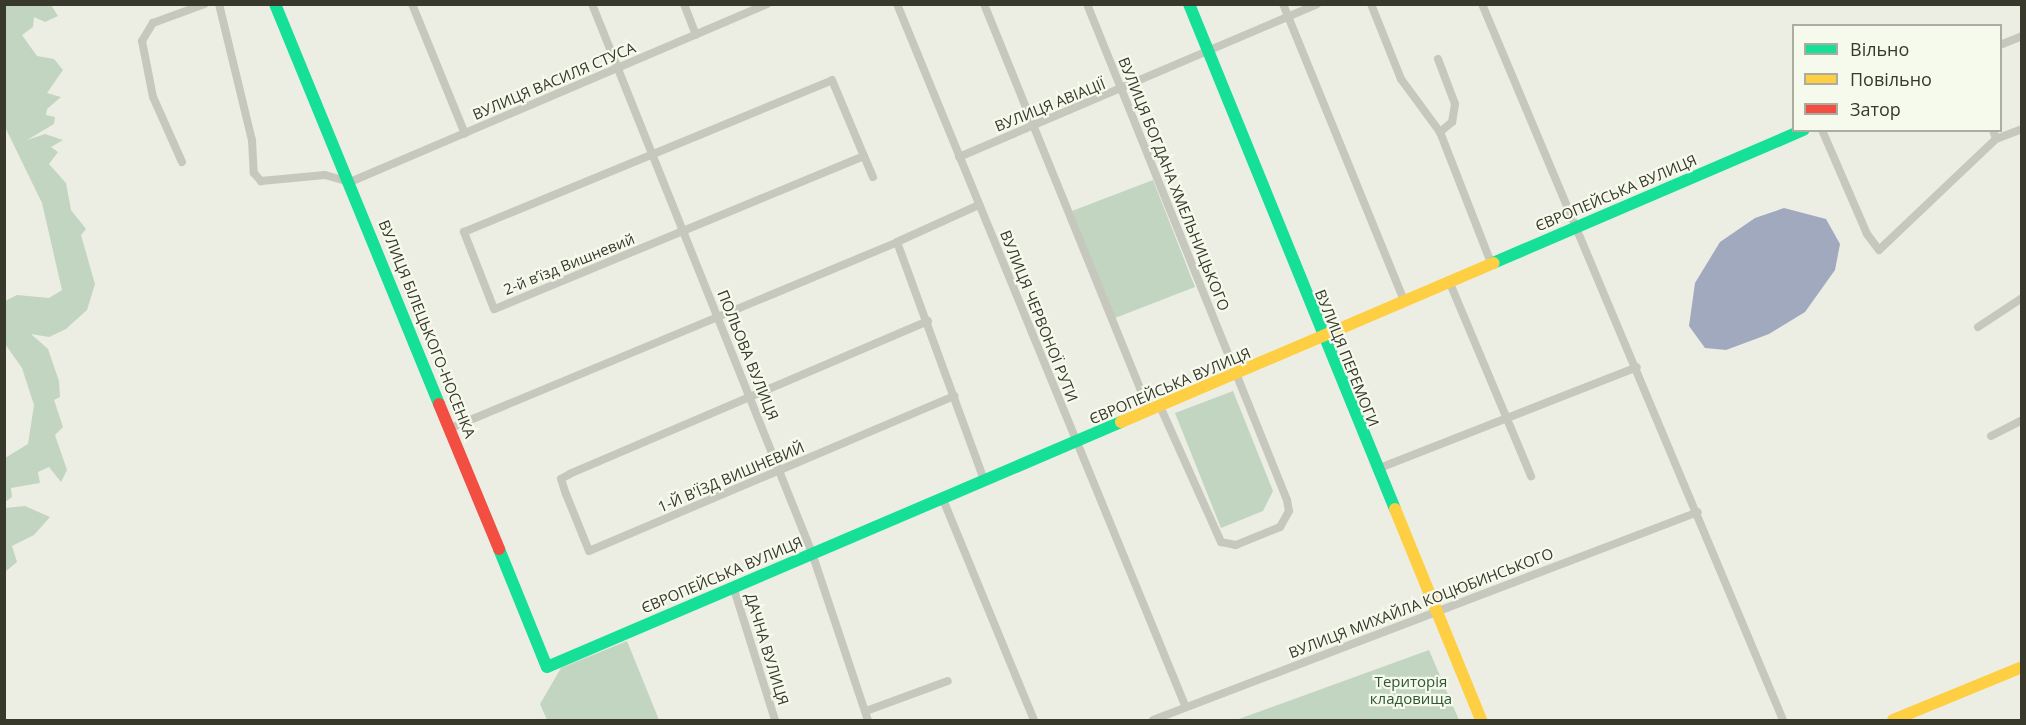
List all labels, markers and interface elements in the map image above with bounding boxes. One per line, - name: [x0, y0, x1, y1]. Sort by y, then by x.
- legend: [1792, 24, 2002, 132]
- text: Вільно: [1850, 37, 1909, 61]
- street label: ВУЛИЦЯ ВАСИЛЯ СТУСА: [470, 38, 638, 124]
- street label: ВУЛИЦЯ БОГДАНА ХМЕЛЬНИЦЬКОГО: [1115, 55, 1233, 313]
- text: Повільно: [1850, 67, 1932, 91]
- street label: ВУЛИЦЯ АВІАЦІЇ: [992, 75, 1108, 135]
- text: Затор: [1850, 97, 1901, 121]
- street label: ЄВРОПЕЙСЬКА ВУЛИЦЯ: [1533, 151, 1699, 235]
- street label: ВУЛИЦЯ БІЛЕЦЬКОГО-НОСЕНКА: [375, 217, 479, 441]
- street label: ВУЛИЦЯ ЧЕРВОНОЇ РУТИ: [996, 228, 1082, 404]
- street label: 2-й вʼїзд Вишневий: [501, 229, 637, 299]
- street label: ПОЛЬОВА ВУЛИЦЯ: [714, 287, 782, 423]
- street label: ВУЛИЦЯ ПЕРЕМОГИ: [1311, 287, 1383, 429]
- street label: ЄВРОПЕЙСЬКА ВУЛИЦЯ: [1087, 344, 1253, 428]
- street label: 1-Й В'ЇЗД ВИШНЕВИЙ: [655, 438, 807, 516]
- street label: ЄВРОПЕЙСЬКА ВУЛИЦЯ: [639, 533, 805, 617]
- street label: ВУЛИЦЯ МИХАЙЛА КОЦЮБИНСЬКОГО: [1286, 544, 1556, 662]
- street label: ДАЧНА ВУЛИЦЯ: [741, 591, 793, 707]
- park label: Територія кладовища: [1370, 672, 1452, 707]

